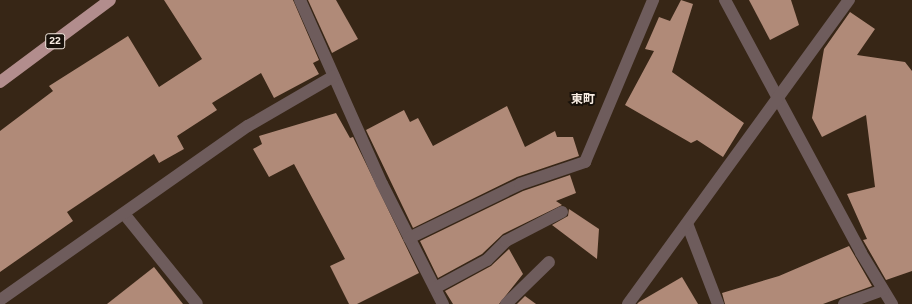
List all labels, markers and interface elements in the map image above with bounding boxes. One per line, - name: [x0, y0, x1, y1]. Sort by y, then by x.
- road number: 22: [45, 33, 65, 49]
- district label: 東町: [571, 93, 595, 107]

